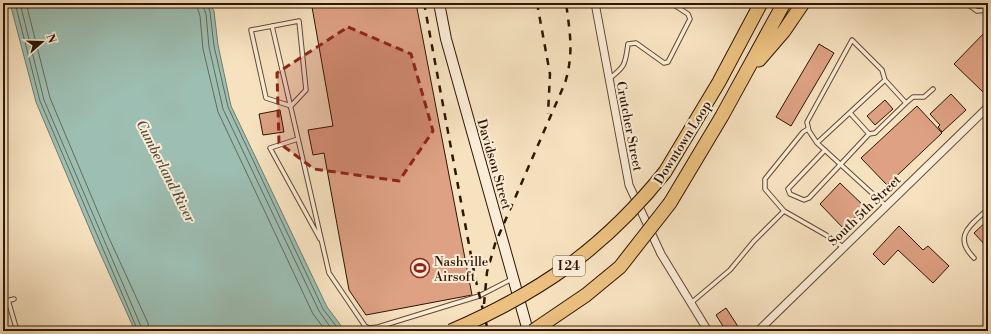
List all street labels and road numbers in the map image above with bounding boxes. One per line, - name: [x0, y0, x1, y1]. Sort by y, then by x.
- street label: Crutcher Street: [612, 80, 646, 173]
- street label: Downtown Loop: [651, 98, 715, 187]
- street label: Davidson Street: [473, 117, 515, 212]
- street label: South 5th Street: [825, 172, 905, 249]
- road number: I 24: [553, 256, 585, 276]

